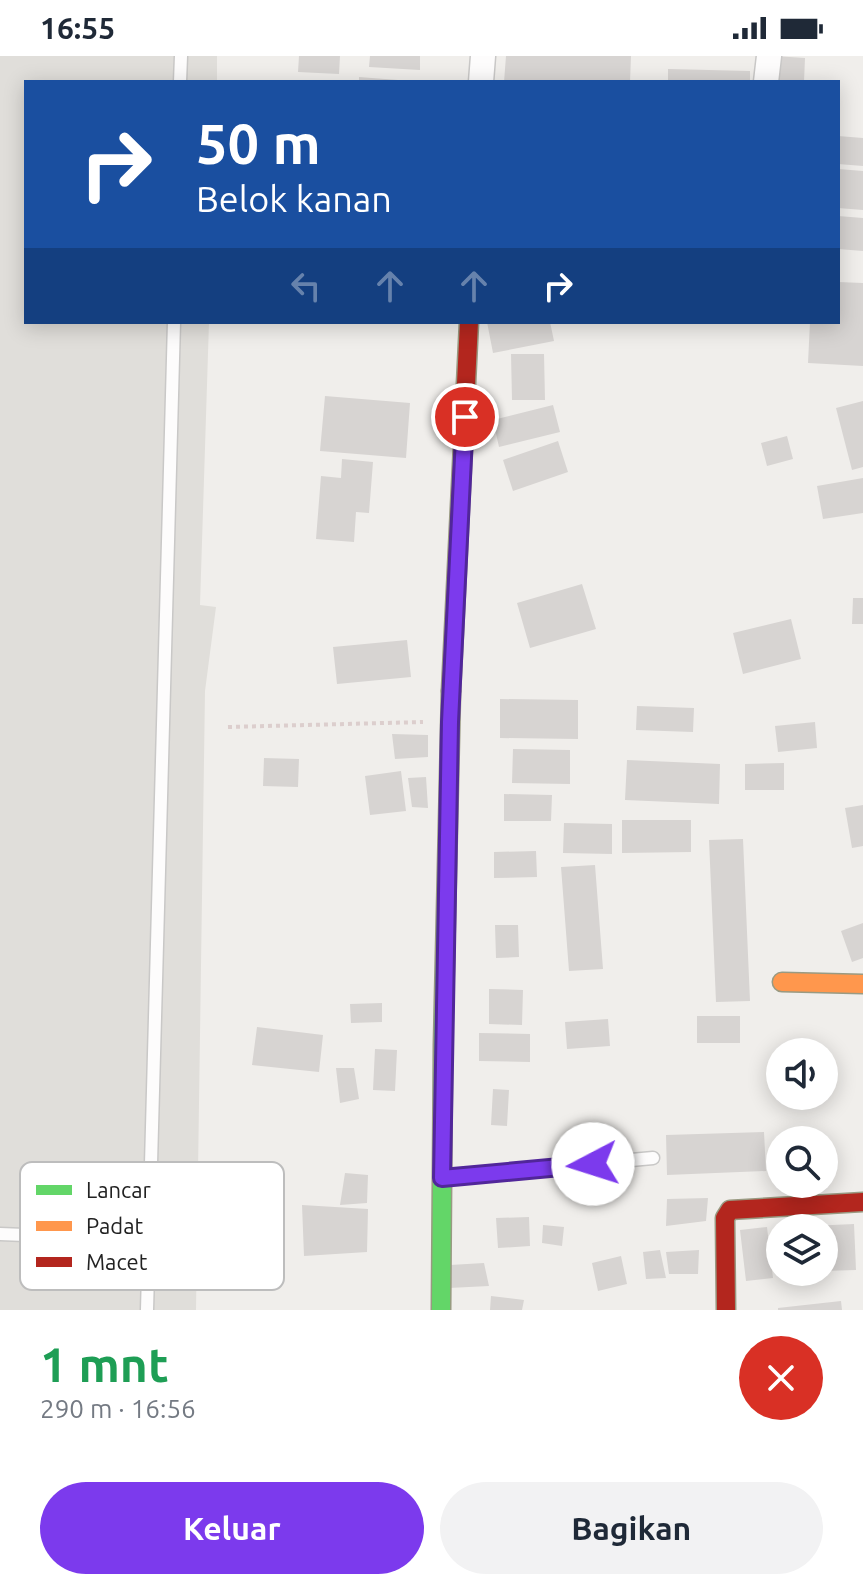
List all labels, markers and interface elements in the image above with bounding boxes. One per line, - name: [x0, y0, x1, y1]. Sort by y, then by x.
- text: 16:55: [40, 11, 115, 45]
- icon: right: [64, 112, 168, 216]
- text: 50 m: [196, 112, 321, 175]
- text: Belok kanan: [196, 178, 392, 219]
- icon: left: [284, 264, 328, 308]
- icon: ahead: [368, 264, 412, 308]
- icon: ahead: [452, 264, 496, 308]
- icon: right: [536, 264, 580, 308]
- pin: [431, 383, 499, 451]
- icon: arrive: [443, 395, 487, 439]
- map controls: [766, 1038, 838, 1286]
- button: sound: [766, 1038, 838, 1110]
- position arrow: [551, 1122, 635, 1206]
- button: search: [766, 1126, 838, 1198]
- legend: [20, 1162, 284, 1290]
- text: Lancar: [86, 1177, 152, 1202]
- text: Padat: [86, 1213, 143, 1238]
- button: layers: [766, 1214, 838, 1286]
- text: Macet: [86, 1249, 148, 1274]
- button: close: [739, 1336, 823, 1420]
- text: 1 mnt: [40, 1337, 169, 1391]
- text: 290 m · 16:56: [40, 1394, 196, 1423]
- button: Keluar: [40, 1482, 424, 1574]
- button: Bagikan: [440, 1482, 823, 1574]

